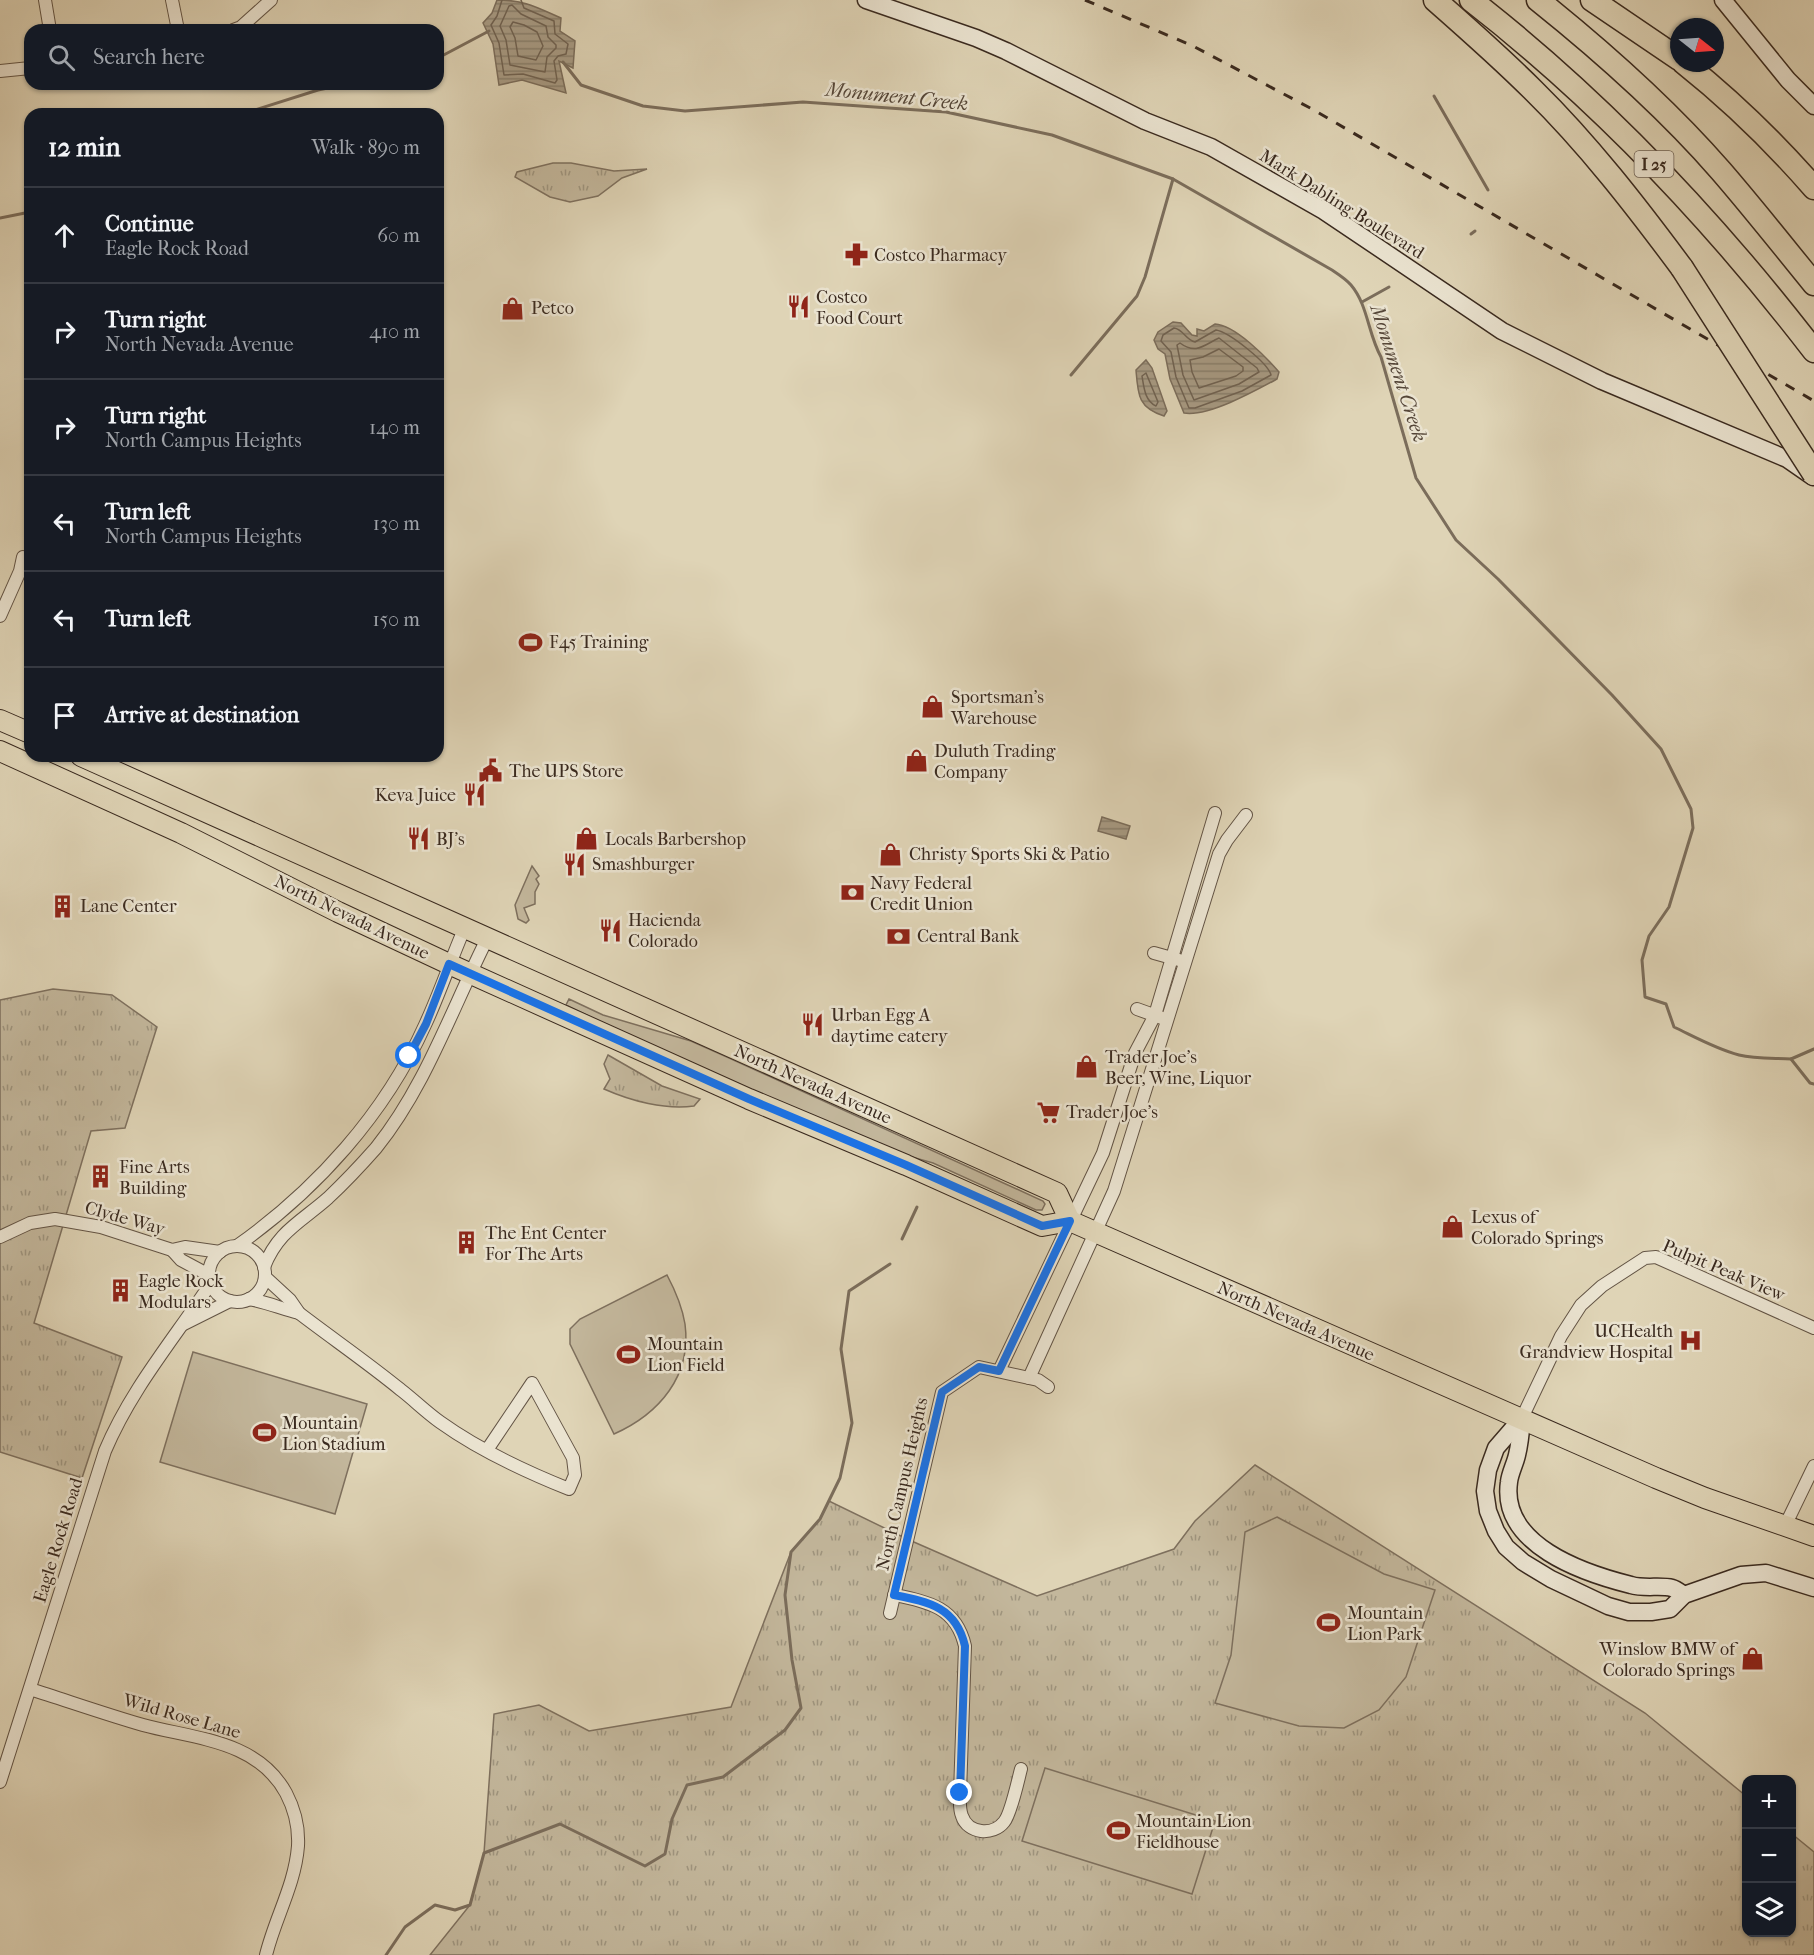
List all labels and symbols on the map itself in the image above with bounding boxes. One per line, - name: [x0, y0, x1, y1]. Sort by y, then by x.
- north arrow: [1670, 18, 1724, 72]
- water label: Monument Creek: [823, 77, 969, 115]
- street label: Mark Dabling Boulevard: [1256, 145, 1428, 264]
- road number: I 25: [1634, 151, 1674, 177]
- pharmacy icon: Costco Pharmacy: [843, 242, 869, 268]
- place label: Costco Pharmacy: [874, 245, 1008, 266]
- place label: Costco Food Court: [816, 287, 904, 329]
- restaurant icon: Costco Food Court: [785, 294, 811, 320]
- shop icon: Petco: [500, 295, 526, 321]
- place label: Petco: [531, 298, 574, 319]
- water label: Monument Creek: [1365, 300, 1432, 445]
- sports icon: F45 Training: [518, 629, 544, 655]
- place label: F45 Training: [549, 632, 649, 653]
- place label: Sportsman's Warehouse: [950, 687, 1044, 729]
- shop icon: Sportsman's Warehouse: [920, 694, 946, 720]
- place label: Duluth Trading Company: [934, 741, 1056, 783]
- shop icon: Duluth Trading Company: [903, 748, 929, 774]
- public building icon: The UPS Store: [478, 758, 504, 784]
- place label: The UPS Store: [509, 761, 624, 782]
- restaurant icon: Keva Juice: [461, 782, 487, 808]
- place label: Keva Juice: [375, 785, 456, 806]
- restaurant icon: BJ's: [405, 826, 431, 852]
- shop icon: Locals Barbershop: [574, 826, 600, 852]
- place label: BJ's: [436, 829, 465, 850]
- place label: Locals Barbershop: [605, 829, 746, 850]
- shop icon: Christy Sports Ski & Patio: [878, 841, 904, 867]
- place label: Christy Sports Ski & Patio: [909, 844, 1110, 865]
- restaurant icon: Smashburger: [561, 851, 587, 877]
- place label: Smashburger: [592, 854, 695, 875]
- street label: North Nevada Avenue: [271, 871, 433, 964]
- place label: Navy Federal Credit Union: [870, 873, 973, 915]
- bank icon: Navy Federal Credit Union: [839, 880, 865, 906]
- building icon: Lane Center: [49, 893, 75, 919]
- place label: Lane Center: [80, 896, 177, 917]
- place label: Hacienda Colorado: [628, 910, 702, 952]
- restaurant icon: Hacienda Colorado: [597, 917, 623, 943]
- bank icon: Central Bank: [886, 923, 912, 949]
- place label: Central Bank: [917, 926, 1020, 947]
- place label: Urban Egg A daytime eatery: [831, 1005, 949, 1047]
- restaurant icon: Urban Egg A daytime eatery: [800, 1012, 826, 1038]
- street label: North Nevada Avenue: [731, 1040, 895, 1129]
- route start: [395, 1042, 421, 1068]
- place label: Trader Joe's Beer, Wine, Liquor: [1105, 1047, 1251, 1089]
- shop icon: Trader Joe's Beer, Wine, Liquor: [1074, 1054, 1100, 1080]
- supermarket icon: Trader Joe's: [1035, 1099, 1061, 1125]
- place label: Trader Joe's: [1066, 1102, 1158, 1123]
- place label: Fine Arts Building: [119, 1157, 190, 1199]
- building icon: Fine Arts Building: [88, 1164, 114, 1190]
- street label: Clyde Way: [82, 1197, 169, 1240]
- place label: Lexus of Colorado Springs: [1471, 1207, 1604, 1249]
- shop icon: Lexus of Colorado Springs: [1440, 1214, 1466, 1240]
- place label: The Ent Center For The Arts: [485, 1223, 607, 1265]
- building icon: The Ent Center For The Arts: [454, 1230, 480, 1256]
- street label: Pulpit Peak View: [1659, 1235, 1789, 1306]
- place label: Eagle Rock Modulars: [138, 1271, 224, 1313]
- street label: North Nevada Avenue: [1214, 1277, 1378, 1366]
- building icon: Eagle Rock Modulars: [107, 1278, 133, 1304]
- place label: UCHealth Grandview Hospital: [1520, 1321, 1673, 1363]
- hospital icon: UCHealth Grandview Hospital: [1678, 1328, 1704, 1354]
- place label: Mountain Lion Field: [647, 1334, 725, 1376]
- sports icon: Mountain Lion Field: [616, 1341, 642, 1367]
- street label: North Campus Heights: [872, 1395, 933, 1573]
- place label: Mountain Lion Stadium: [282, 1413, 386, 1455]
- sports icon: Mountain Lion Stadium: [251, 1420, 277, 1446]
- street label: Eagle Rock Road: [29, 1475, 88, 1605]
- place label: Mountain Lion Park: [1347, 1603, 1424, 1645]
- sports icon: Mountain Lion Park: [1316, 1610, 1342, 1636]
- place label: Winslow BMW of Colorado Springs: [1599, 1639, 1739, 1681]
- shop icon: Winslow BMW of Colorado Springs: [1740, 1646, 1766, 1672]
- street label: Wild Rose Lane: [120, 1689, 243, 1743]
- route end: [946, 1779, 972, 1805]
- place label: Mountain Lion Fieldhouse: [1136, 1811, 1252, 1853]
- sports icon: Mountain Lion Fieldhouse: [1105, 1818, 1131, 1844]

